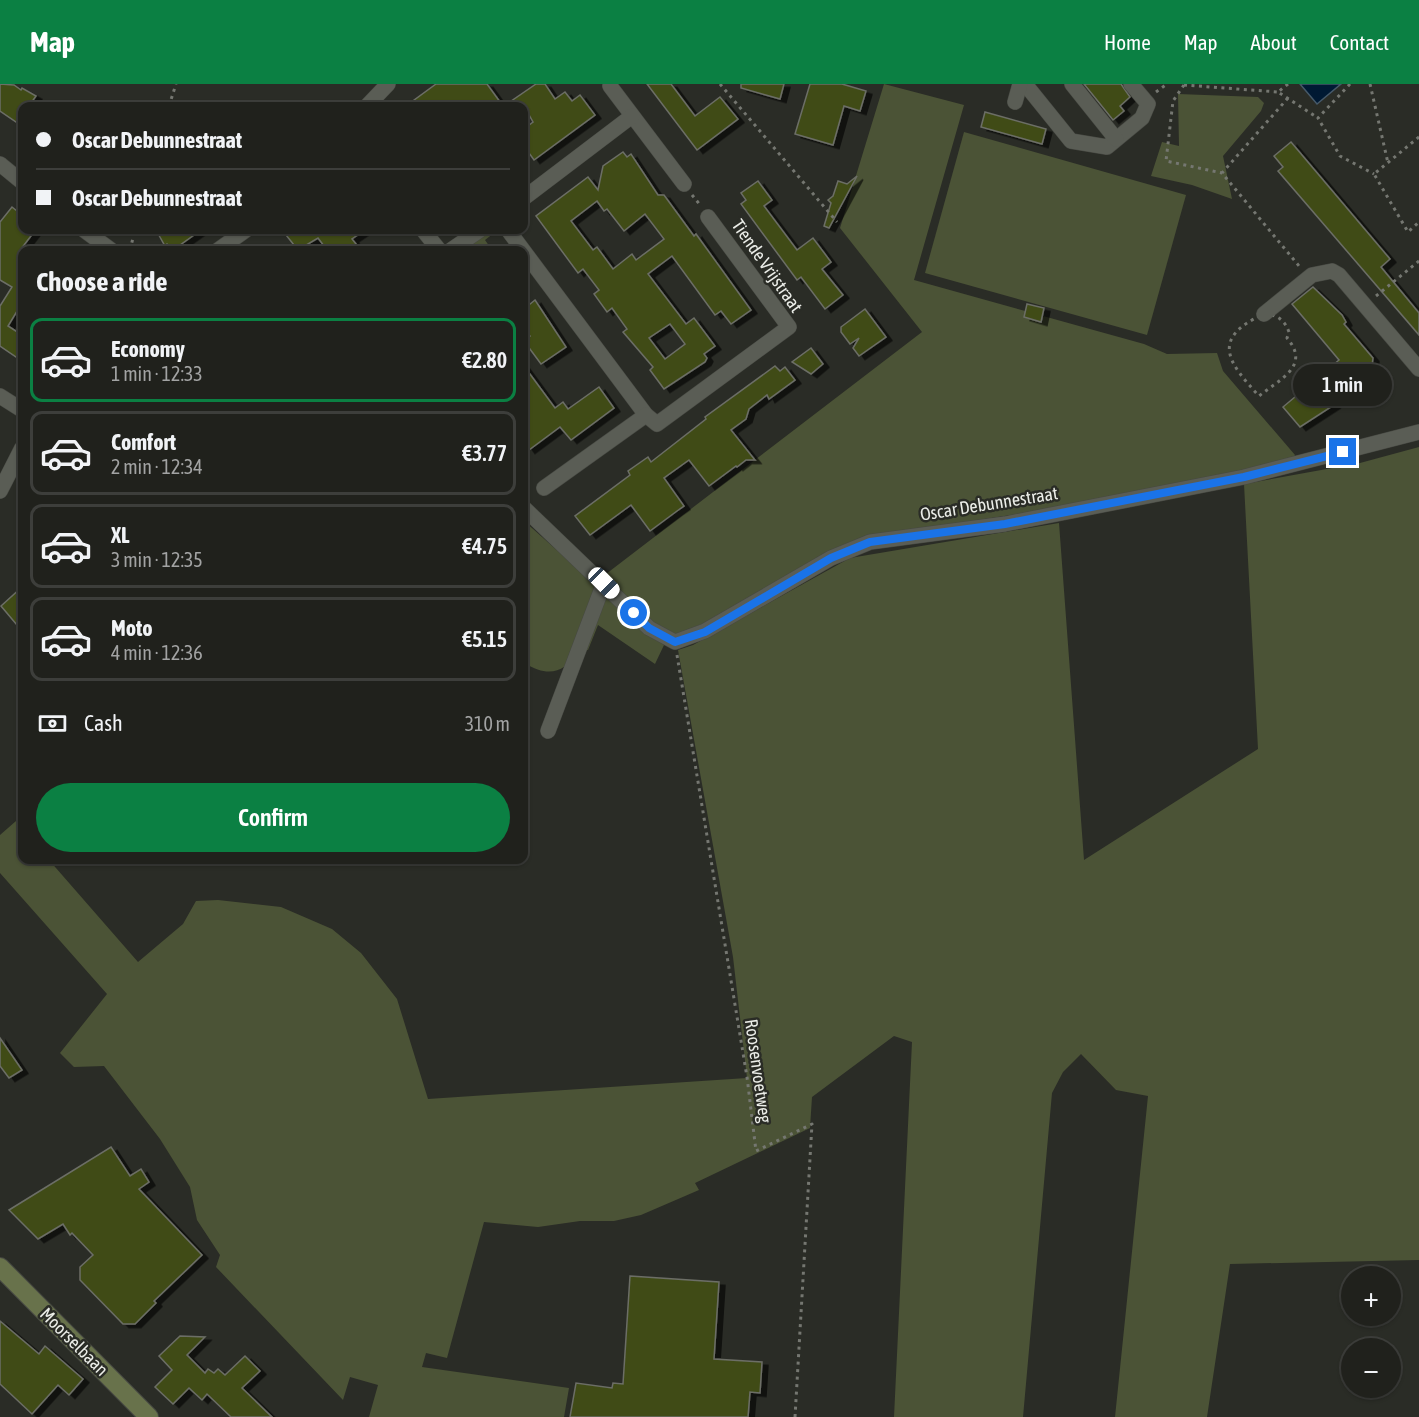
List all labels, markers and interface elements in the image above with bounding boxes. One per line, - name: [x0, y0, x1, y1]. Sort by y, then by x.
- text: Map: [30, 26, 75, 58]
- text: Home: [1104, 30, 1151, 54]
- text: Map: [1184, 30, 1218, 54]
- text: About: [1251, 30, 1297, 54]
- text: Contact: [1330, 30, 1389, 54]
- text: Oscar Debunnestraat: [72, 127, 242, 153]
- text: Oscar Debunnestraat: [72, 185, 242, 211]
- street label: Tiende Vrijstraat: [728, 215, 807, 316]
- text: Choose a ride: [36, 266, 168, 297]
- icon: car: [39, 333, 93, 387]
- text: Economy: [111, 336, 185, 362]
- text: €2.80: [462, 347, 507, 373]
- text: 1 min · 12:33: [111, 362, 203, 385]
- callout: 1 min: [1294, 365, 1392, 407]
- text: 1 min: [1322, 373, 1363, 396]
- icon: car: [39, 426, 93, 480]
- text: Comfort: [111, 429, 176, 455]
- route end: [1329, 438, 1356, 465]
- text: €3.77: [462, 440, 507, 466]
- text: 2 min · 12:34: [111, 455, 203, 478]
- street label: Oscar Debunnestraat: [919, 482, 1059, 525]
- icon: car: [39, 519, 93, 573]
- text: XL: [111, 522, 129, 548]
- text: €4.75: [462, 533, 507, 559]
- text: 3 min · 12:35: [111, 548, 203, 571]
- car: [585, 564, 623, 602]
- route start: [620, 599, 647, 626]
- icon: car: [39, 612, 93, 666]
- text: Moto: [111, 615, 153, 641]
- text: €5.15: [462, 626, 507, 652]
- text: 4 min · 12:36: [111, 641, 203, 664]
- icon: cash: [36, 707, 69, 740]
- text: Cash: [84, 710, 123, 736]
- text: 310 m: [465, 712, 510, 735]
- button: Confirm: [36, 783, 510, 852]
- street label: Roosenvoetweg: [741, 1018, 776, 1124]
- map controls: [1341, 1266, 1401, 1398]
- button: +: [1341, 1266, 1401, 1326]
- street label: Moorselbaan: [36, 1303, 113, 1380]
- button: −: [1341, 1338, 1401, 1398]

